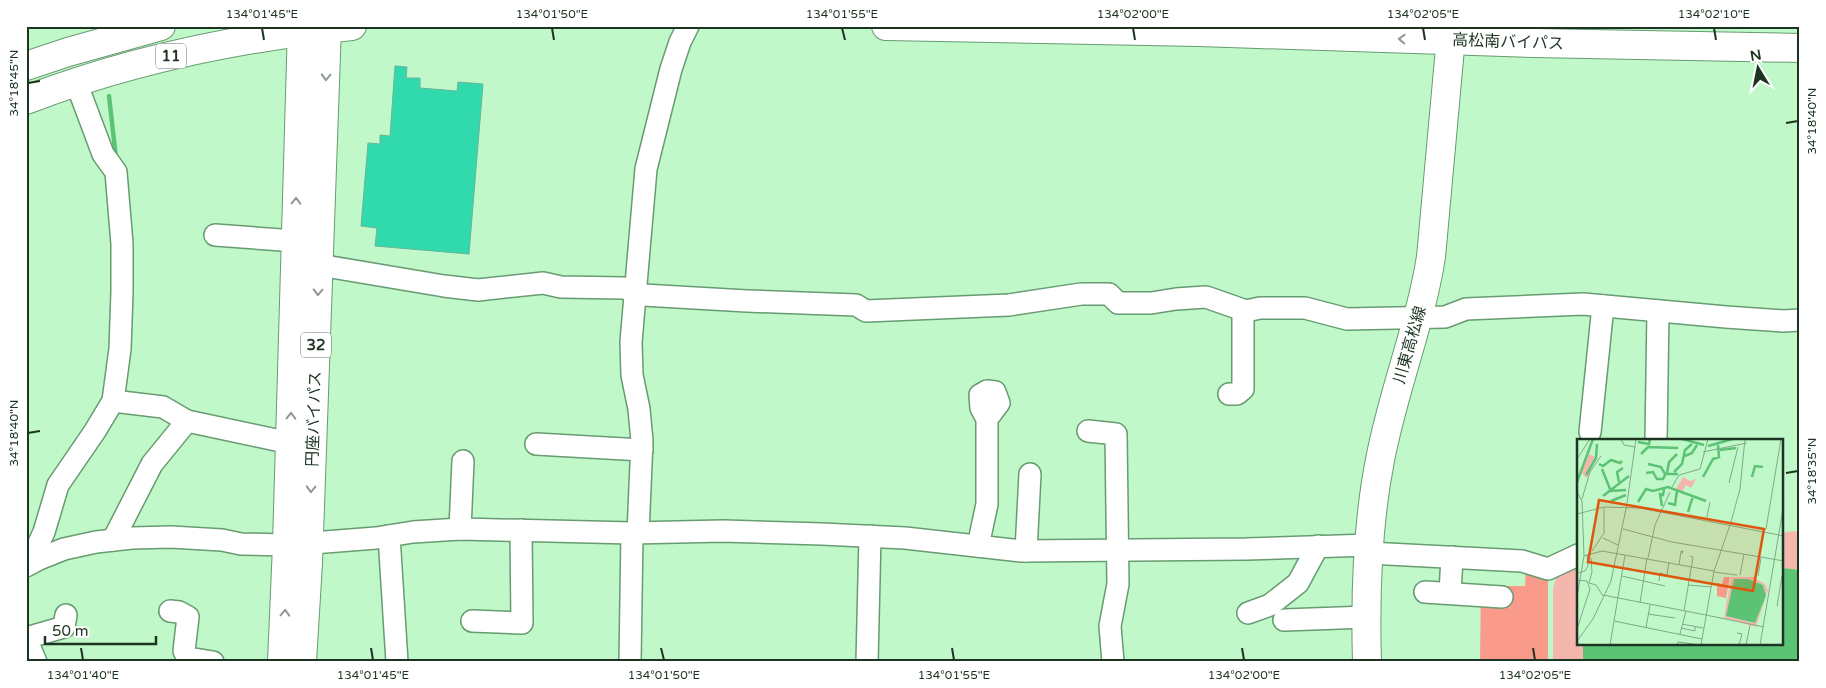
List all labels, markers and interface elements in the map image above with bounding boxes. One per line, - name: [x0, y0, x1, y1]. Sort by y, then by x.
- text: 134°01'45"E: [226, 7, 299, 21]
- text: 134°01'50"E: [516, 7, 589, 21]
- text: 134°01'55"E: [806, 7, 879, 21]
- text: 134°02'00"E: [1097, 7, 1170, 21]
- text: 134°02'05"E: [1387, 7, 1460, 21]
- text: 134°02'10"E: [1678, 7, 1751, 21]
- street label: 高松南バイパス: [1452, 30, 1564, 54]
- one-way arrow: [1398, 33, 1406, 44]
- north arrow: [1734, 42, 1784, 92]
- road number: 11: [156, 44, 186, 68]
- text: N: [1749, 46, 1763, 65]
- text: 34°18'45"N: [7, 50, 21, 117]
- one-way arrow: [321, 73, 332, 81]
- text: 34°18'40"N: [1805, 88, 1819, 155]
- one-way arrow: [291, 197, 302, 205]
- one-way arrow: [313, 288, 324, 296]
- street label: 川東高松線: [1389, 304, 1431, 386]
- road number: 32: [301, 332, 331, 358]
- street label: 円座バイパス: [302, 371, 326, 467]
- text: 34°18'40"N: [7, 400, 21, 467]
- one-way arrow: [286, 411, 296, 419]
- text: 34°18'35"N: [1805, 438, 1819, 505]
- inset map: [1577, 439, 1784, 646]
- one-way arrow: [306, 486, 316, 494]
- one-way arrow: [279, 609, 290, 617]
- scale bar: [45, 613, 156, 645]
- text: 50 m: [52, 622, 89, 640]
- text: 134°01'40"E: [47, 668, 120, 682]
- text: 134°01'45"E: [337, 668, 410, 682]
- text: 134°01'50"E: [628, 668, 701, 682]
- text: 134°01'55"E: [918, 668, 991, 682]
- text: 134°02'00"E: [1208, 668, 1281, 682]
- text: 134°02'05"E: [1499, 668, 1572, 682]

